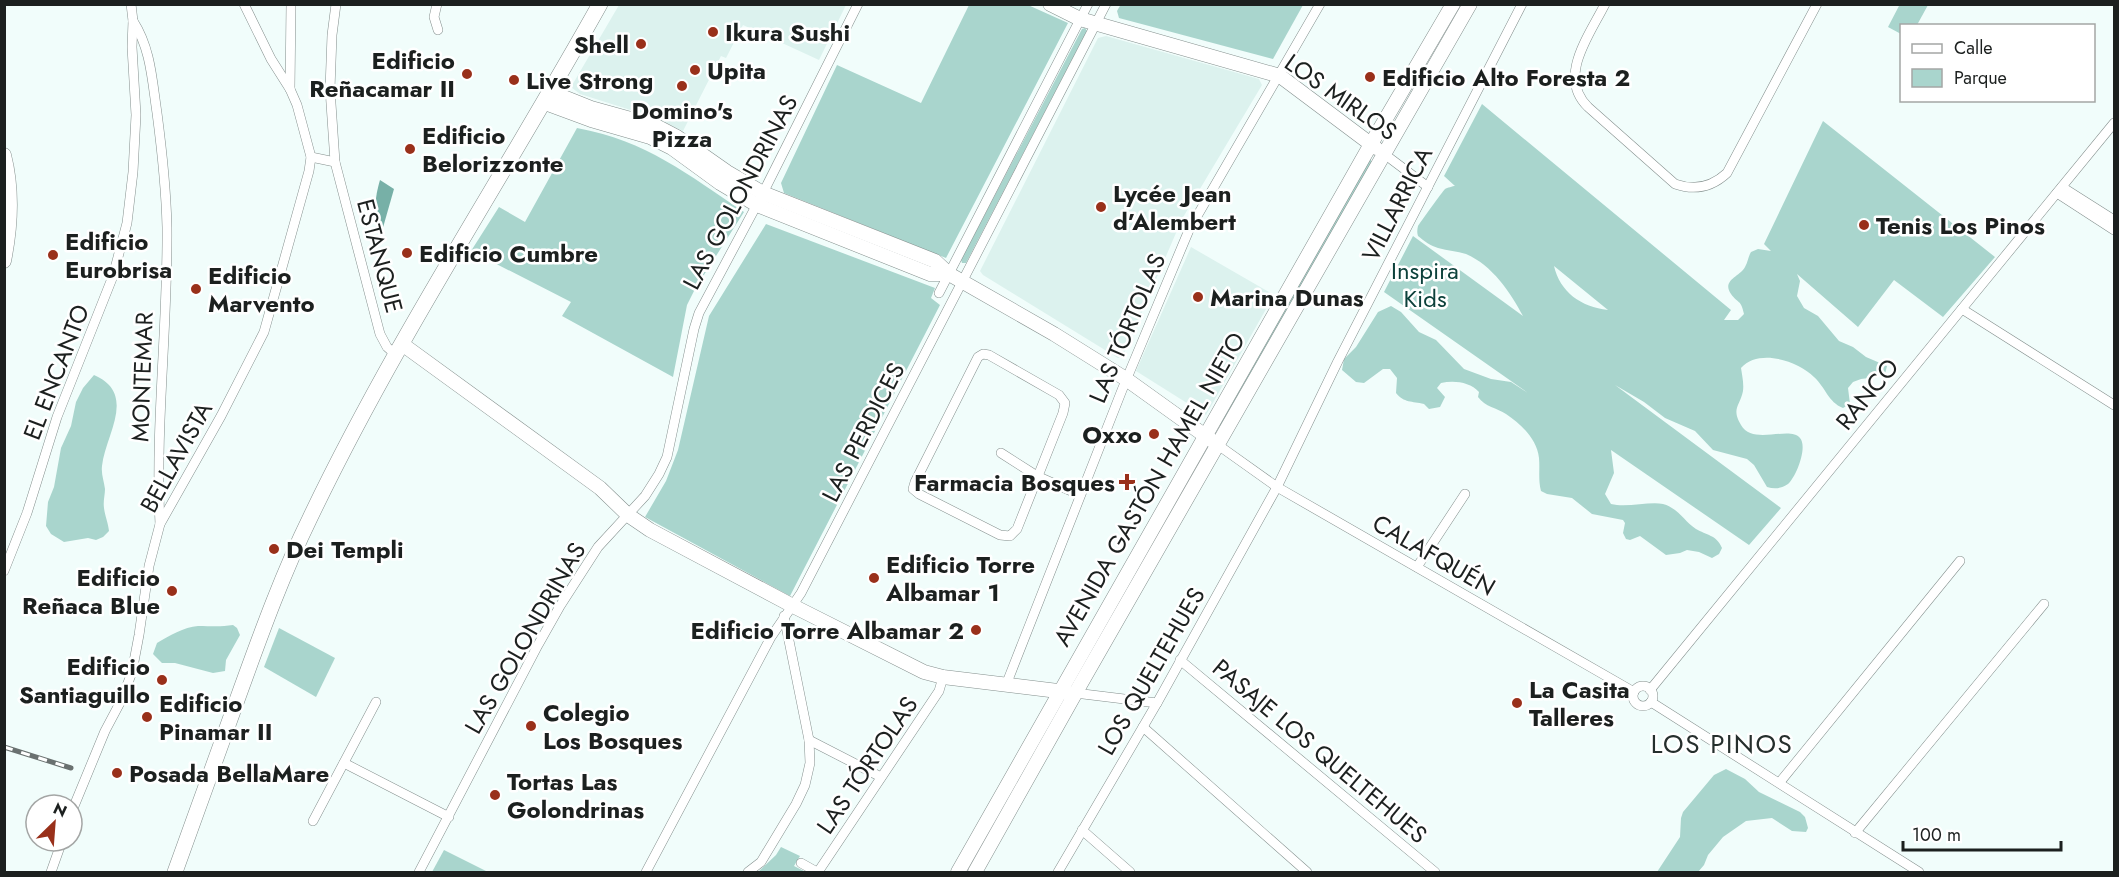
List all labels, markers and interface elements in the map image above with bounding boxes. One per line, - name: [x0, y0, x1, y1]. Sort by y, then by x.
- place label: Ikura Sushi: [725, 15, 850, 50]
- legend: [1900, 24, 2095, 102]
- marker: Ikura Sushi: [706, 25, 720, 39]
- place label: Shell: [574, 27, 629, 62]
- text: Calle: [1954, 35, 1993, 61]
- marker: Shell: [634, 37, 648, 51]
- place label: Edificio Reñacamar II: [309, 43, 455, 106]
- street label: LOS MIRLOS: [1278, 45, 1404, 149]
- place label: Upita: [707, 53, 766, 88]
- place label: Edificio Alto Foresta 2: [1382, 60, 1630, 95]
- place label: Live Strong: [526, 63, 653, 98]
- marker: Upita: [688, 63, 702, 77]
- text: Parque: [1954, 65, 2007, 91]
- marker: Edificio Reñacamar II: [460, 67, 474, 81]
- marker: Edificio Alto Foresta 2: [1363, 70, 1377, 84]
- marker: Live Strong: [507, 73, 521, 87]
- marker: Domino's Pizza: [675, 79, 689, 93]
- street label: LAS GOLONDRINAS: [674, 88, 806, 296]
- place label: Domino's Pizza: [631, 93, 733, 156]
- place label: Edificio Belorizzonte: [422, 118, 564, 181]
- street label: VILLARRICA: [1353, 140, 1441, 267]
- marker: Edificio Belorizzonte: [403, 142, 417, 156]
- place label: Lycée Jean d’Alembert: [1113, 176, 1236, 239]
- street label: ESTANQUE: [348, 195, 412, 317]
- marker: Lycée Jean d’Alembert: [1094, 200, 1108, 214]
- place label: Tenis Los Pinos: [1876, 208, 2045, 243]
- marker: Tenis Los Pinos: [1857, 218, 1871, 232]
- place label: Edificio Eurobrisa: [65, 224, 172, 287]
- place label: Edificio Cumbre: [419, 236, 598, 271]
- marker: Edificio Cumbre: [400, 246, 414, 260]
- marker: Edificio Eurobrisa: [46, 248, 60, 262]
- street label: LAS TÓRTOLAS: [1080, 248, 1174, 408]
- park label: Inspira Kids: [1391, 253, 1459, 316]
- place label: Edificio Marvento: [208, 258, 315, 321]
- place label: Marina Dunas: [1210, 280, 1364, 315]
- marker: Edificio Marvento: [189, 282, 203, 296]
- marker: Marina Dunas: [1191, 290, 1205, 304]
- street label: EL ENCANTO: [14, 299, 98, 445]
- street label: MONTEMAR: [122, 311, 162, 443]
- street label: AVENIDA GASTÓN HAMEL NIETO: [1044, 325, 1254, 653]
- street label: RANCO: [1827, 351, 1907, 437]
- street label: LAS PERDICES: [813, 356, 913, 508]
- street label: BELLAVISTA: [131, 395, 221, 519]
- place label: Oxxo: [1082, 417, 1142, 452]
- marker: Oxxo: [1147, 427, 1161, 441]
- place label: Farmacia Bosques: [914, 465, 1115, 500]
- marker: Farmacia Bosques: [1120, 475, 1134, 489]
- street label: CALAFQUÉN: [1366, 506, 1502, 604]
- place label: Dei Templi: [286, 532, 404, 567]
- street label: LAS GOLONDRINAS: [456, 536, 594, 740]
- marker: Dei Templi: [267, 542, 281, 556]
- place label: Edificio Torre Albamar 1: [885, 547, 1035, 610]
- place label: Edificio Reñaca Blue: [22, 560, 160, 623]
- marker: Edificio Torre Albamar 1: [867, 571, 881, 585]
- street label: LOS QUELTEHUES: [1089, 581, 1213, 761]
- marker: Edificio Reñaca Blue: [165, 584, 179, 598]
- place label: Edificio Torre Albamar 2: [691, 613, 964, 648]
- marker: Edificio Torre Albamar 2: [969, 623, 983, 637]
- place label: Edificio Santiaguillo: [19, 649, 150, 712]
- street label: PASAJE LOS QUELTEHUES: [1205, 650, 1435, 852]
- place label: La Casita Talleres: [1529, 672, 1630, 735]
- marker: Edificio Santiaguillo: [155, 673, 169, 687]
- place label: Edificio Pinamar II: [159, 686, 272, 749]
- street label: LAS TÓRTOLAS: [808, 689, 926, 841]
- place label: Colegio Los Bosques: [543, 695, 682, 758]
- marker: La Casita Talleres: [1510, 696, 1524, 710]
- marker: Edificio Pinamar II: [140, 710, 154, 724]
- marker: Colegio Los Bosques: [524, 719, 538, 733]
- district label: LOS PINOS: [1651, 725, 1793, 763]
- place label: Posada BellaMare: [129, 756, 329, 791]
- place label: Tortas Las Golondrinas: [507, 764, 644, 827]
- marker: Posada BellaMare: [110, 766, 124, 780]
- marker: Tortas Las Golondrinas: [488, 788, 502, 802]
- north arrow: [24, 793, 84, 853]
- text: N: [50, 797, 71, 823]
- scale bar: [1903, 814, 2060, 852]
- text: 100 m: [1912, 822, 1961, 848]

